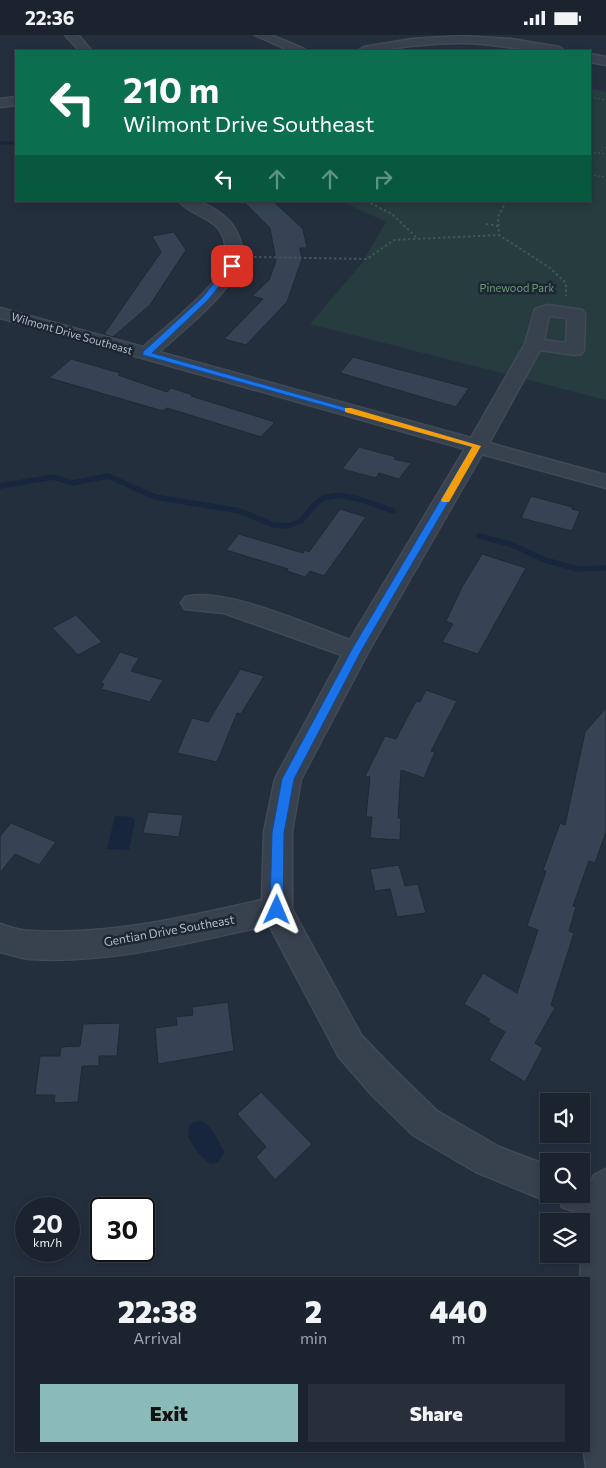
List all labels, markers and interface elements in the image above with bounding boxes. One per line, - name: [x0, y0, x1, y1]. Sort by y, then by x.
- text: 22:36: [25, 6, 74, 29]
- text: 210 m: [123, 67, 219, 110]
- icon: left: [40, 70, 105, 135]
- text: Wilmont Drive Southeast: [123, 110, 374, 137]
- icon: left: [210, 165, 238, 193]
- icon: ahead: [263, 165, 291, 193]
- icon: ahead: [316, 165, 344, 193]
- icon: right: [369, 165, 397, 193]
- pin: [211, 245, 253, 287]
- icon: arrive: [218, 252, 246, 280]
- park label: Pinewood Park: [480, 281, 554, 294]
- street label: Wilmont Drive Southeast: [10, 309, 135, 357]
- position arrow: [250, 883, 302, 935]
- street label: Gentian Drive Southeast: [103, 912, 235, 948]
- map controls: [540, 1093, 590, 1263]
- button: sound: [540, 1093, 590, 1143]
- button: search: [540, 1153, 590, 1203]
- speed limit sign: 30: [90, 1197, 155, 1262]
- text: 20: [32, 1208, 63, 1238]
- button: layers: [540, 1213, 590, 1263]
- text: km/h: [33, 1235, 62, 1249]
- text: 22:38: [118, 1292, 197, 1329]
- text: 2: [305, 1292, 322, 1329]
- text: 440: [430, 1292, 487, 1329]
- text: Arrival: [133, 1328, 182, 1347]
- text: min: [300, 1328, 327, 1347]
- text: m: [452, 1328, 466, 1347]
- button: Exit: [40, 1384, 298, 1442]
- button: Share: [308, 1384, 565, 1442]

